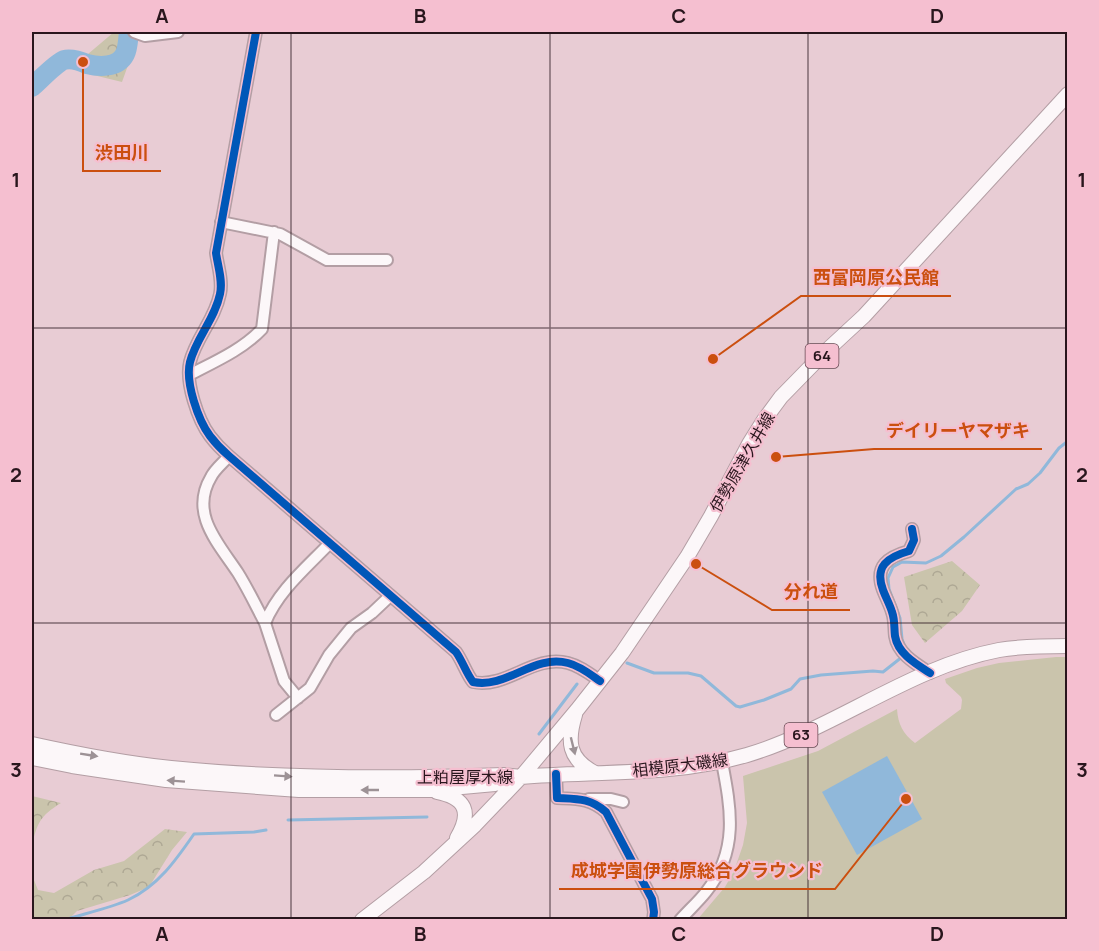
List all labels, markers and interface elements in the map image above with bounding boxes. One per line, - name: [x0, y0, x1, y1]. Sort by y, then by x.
- text: A: [155, 2, 169, 29]
- text: B: [414, 2, 427, 29]
- text: C: [672, 2, 686, 29]
- text: D: [930, 2, 944, 29]
- callout: 渋田川: [83, 135, 161, 171]
- text: 渋田川: [95, 140, 149, 164]
- text: 1: [12, 166, 20, 193]
- text: 1: [1078, 166, 1086, 193]
- callout: 西富岡原公民館: [801, 260, 951, 296]
- text: 西富岡原公民館: [813, 265, 939, 289]
- road number: 64: [806, 344, 838, 368]
- street label: 伊勢原津久井線: [704, 408, 780, 516]
- callout: デイリーヤマザキ: [874, 413, 1042, 449]
- text: デイリーヤマザキ: [886, 418, 1030, 442]
- text: 2: [10, 461, 22, 488]
- text: 2: [1076, 461, 1088, 488]
- callout: 分れ道: [772, 574, 850, 610]
- text: 分れ道: [783, 579, 838, 603]
- road number: 63: [784, 723, 818, 747]
- one-way arrow: [568, 737, 578, 755]
- street label: 相模原大磯線: [631, 748, 729, 782]
- one-way arrow: [80, 751, 99, 760]
- text: 3: [10, 756, 22, 783]
- text: 3: [1076, 756, 1088, 783]
- street label: 上粕屋厚木線: [417, 766, 513, 788]
- one-way arrow: [273, 771, 292, 781]
- one-way arrow: [166, 776, 185, 785]
- one-way arrow: [361, 785, 380, 795]
- callout: 成城学園伊勢原総合グラウンド: [559, 853, 835, 889]
- text: 成城学園伊勢原総合グラウンド: [571, 858, 823, 882]
- text: A: [155, 920, 169, 947]
- text: B: [414, 920, 427, 947]
- text: C: [672, 920, 686, 947]
- text: D: [930, 920, 944, 947]

